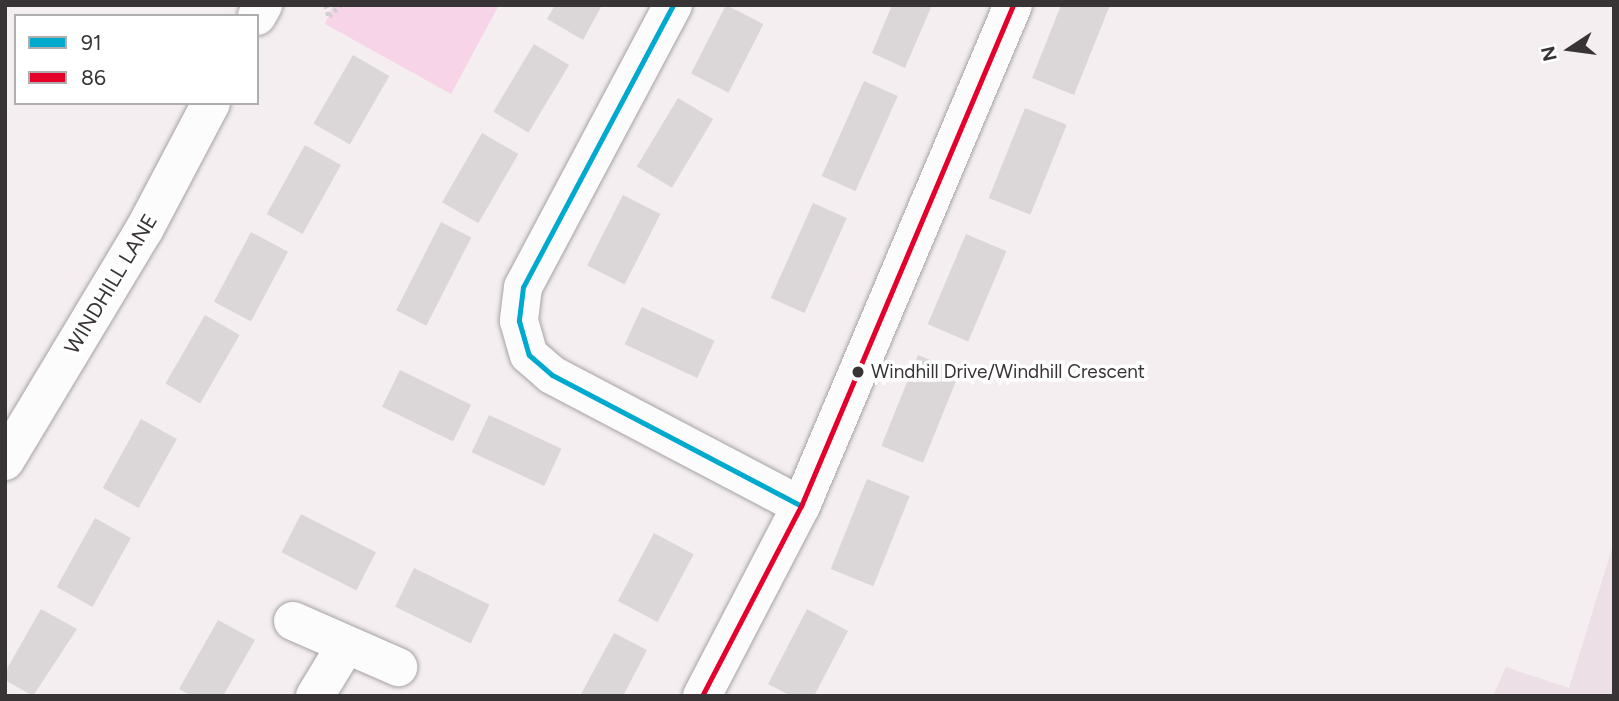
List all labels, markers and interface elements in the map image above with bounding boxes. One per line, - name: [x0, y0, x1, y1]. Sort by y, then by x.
- legend: [14, 14, 259, 105]
- north arrow: [1535, 14, 1605, 84]
- text: 91: [81, 30, 102, 55]
- text: N: [1536, 44, 1562, 64]
- text: 86: [81, 65, 106, 90]
- street label: WINDHILL LANE: [59, 209, 163, 359]
- place label: Windhill Drive/Windhill Crescent: [871, 361, 1145, 383]
- marker: Windhill Drive/Windhill Crescent: [851, 365, 865, 379]

